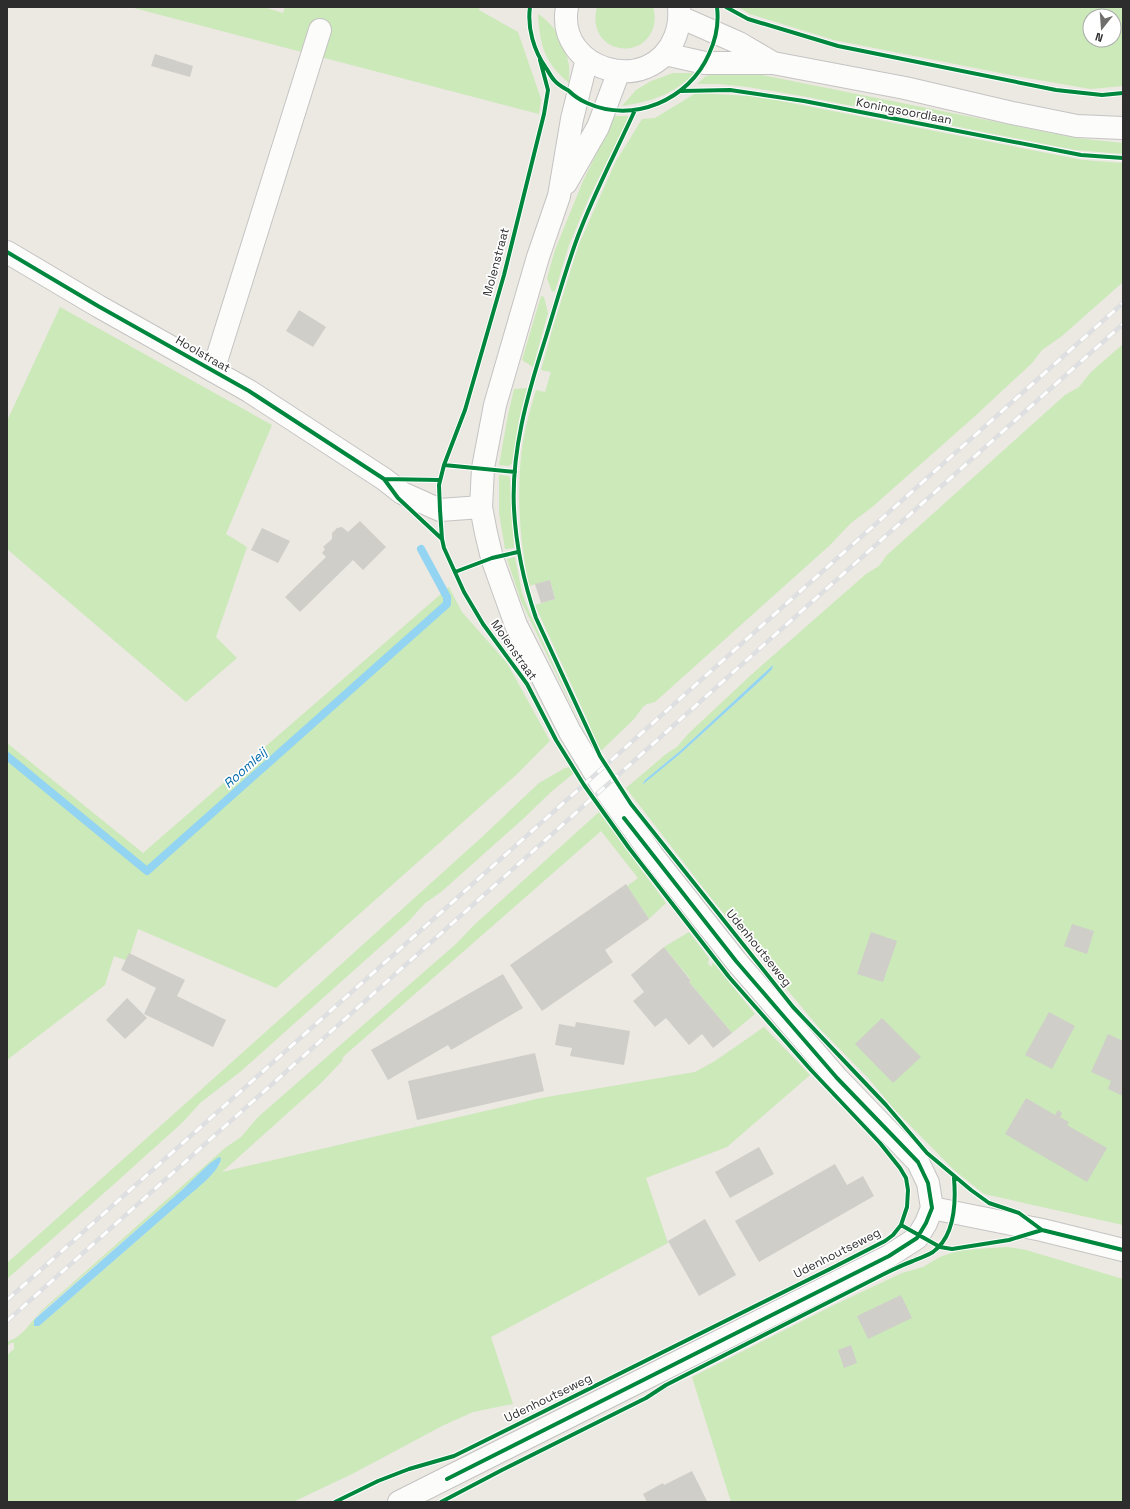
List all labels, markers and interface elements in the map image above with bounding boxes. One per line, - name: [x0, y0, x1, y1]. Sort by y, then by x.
- north arrow: [1082, 8, 1122, 48]
- text: N: [1094, 30, 1105, 45]
- street label: Koningsoordlaan: [855, 94, 953, 128]
- street label: Molenstraat: [479, 226, 513, 298]
- street label: Hoolstraat: [173, 332, 233, 376]
- street label: Molenstraat: [487, 617, 541, 683]
- water label: Roomleij: [220, 743, 272, 792]
- street label: Udenhoutseweg: [723, 906, 795, 990]
- street label: Udenhoutseweg: [791, 1224, 883, 1282]
- street label: Udenhoutseweg: [502, 1370, 594, 1426]

